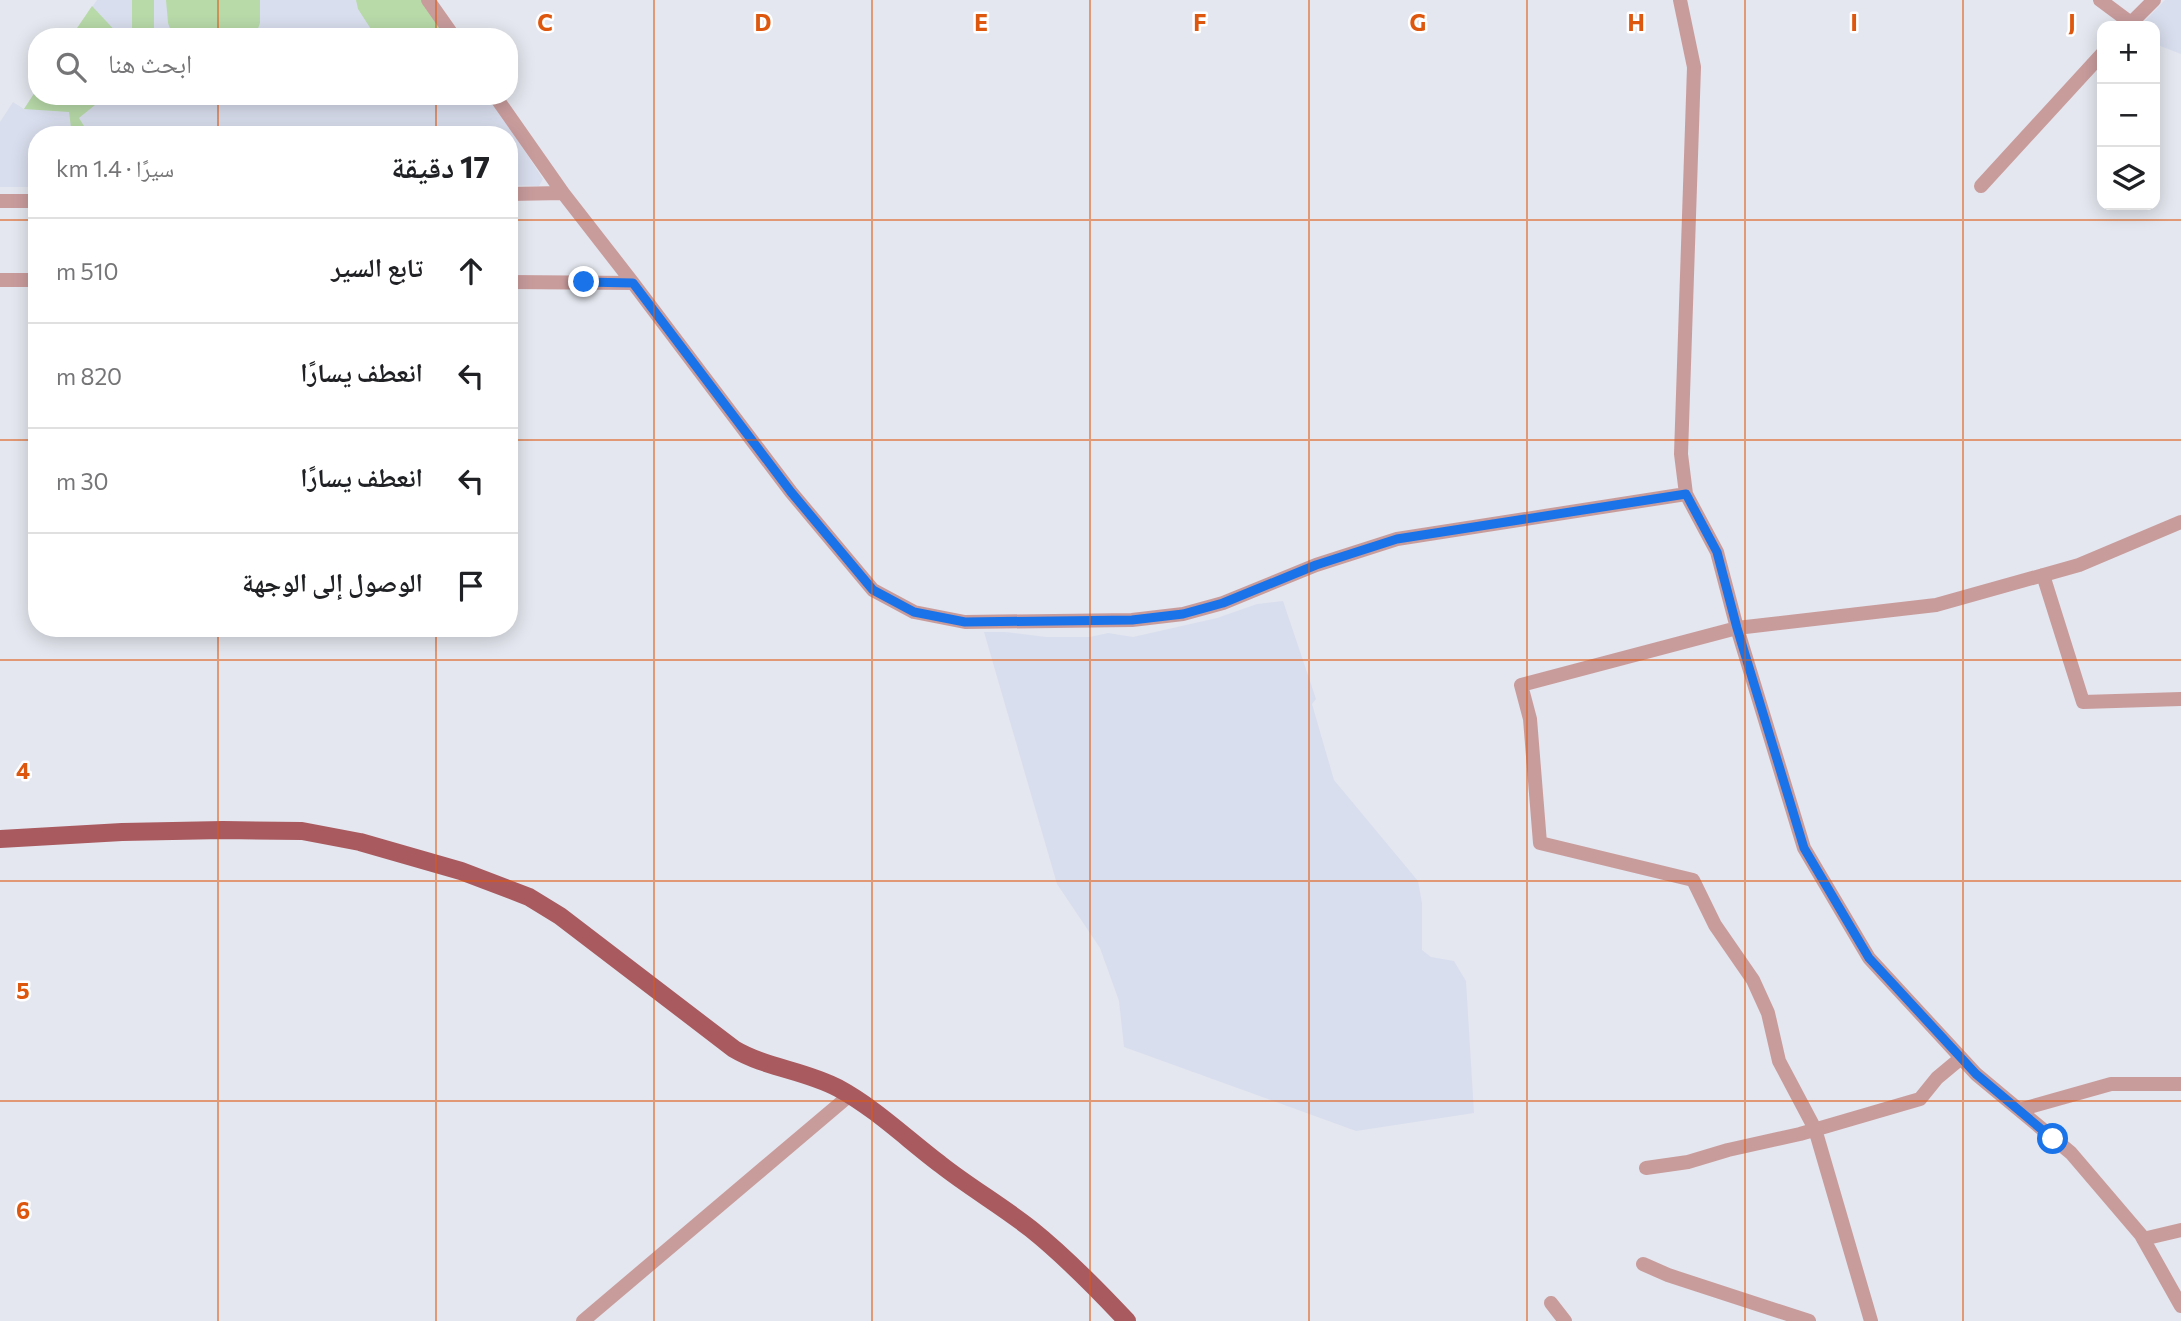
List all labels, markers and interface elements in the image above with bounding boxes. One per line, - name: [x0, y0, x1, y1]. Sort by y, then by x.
- text: C: [537, 8, 553, 36]
- text: D: [755, 8, 772, 36]
- text: E: [974, 8, 988, 36]
- text: F: [1193, 8, 1207, 36]
- text: G: [1410, 8, 1426, 36]
- text: H: [1627, 8, 1645, 36]
- text: I: [1850, 8, 1858, 36]
- text: J: [2068, 8, 2076, 36]
- map controls: [2097, 21, 2160, 210]
- button: +: [2097, 21, 2160, 84]
- search box: [28, 28, 518, 105]
- text: ابحث هنا: [108, 47, 192, 78]
- icon: search: [52, 48, 90, 86]
- button: −: [2097, 84, 2160, 147]
- text: 17 دقيقة: [391, 147, 490, 184]
- button: layers: [2097, 147, 2160, 210]
- text: سيرًا · 1.4 km: [56, 154, 174, 182]
- text: تابع السير: [331, 251, 423, 282]
- icon: ahead: [452, 252, 490, 290]
- text: 510 m: [56, 257, 119, 285]
- route end: [568, 266, 599, 297]
- text: انعطف يسارًا: [300, 356, 423, 387]
- icon: left: [452, 357, 490, 395]
- text: 820 m: [56, 362, 122, 390]
- text: انعطف يسارًا: [300, 461, 423, 492]
- icon: left: [452, 462, 490, 500]
- text: 30 m: [56, 467, 109, 495]
- text: الوصول إلى الوجهة: [242, 566, 423, 597]
- icon: arrive: [452, 567, 490, 605]
- text: 4: [16, 756, 30, 784]
- text: 5: [16, 976, 30, 1004]
- route start: [2037, 1123, 2068, 1154]
- text: 6: [16, 1196, 30, 1224]

